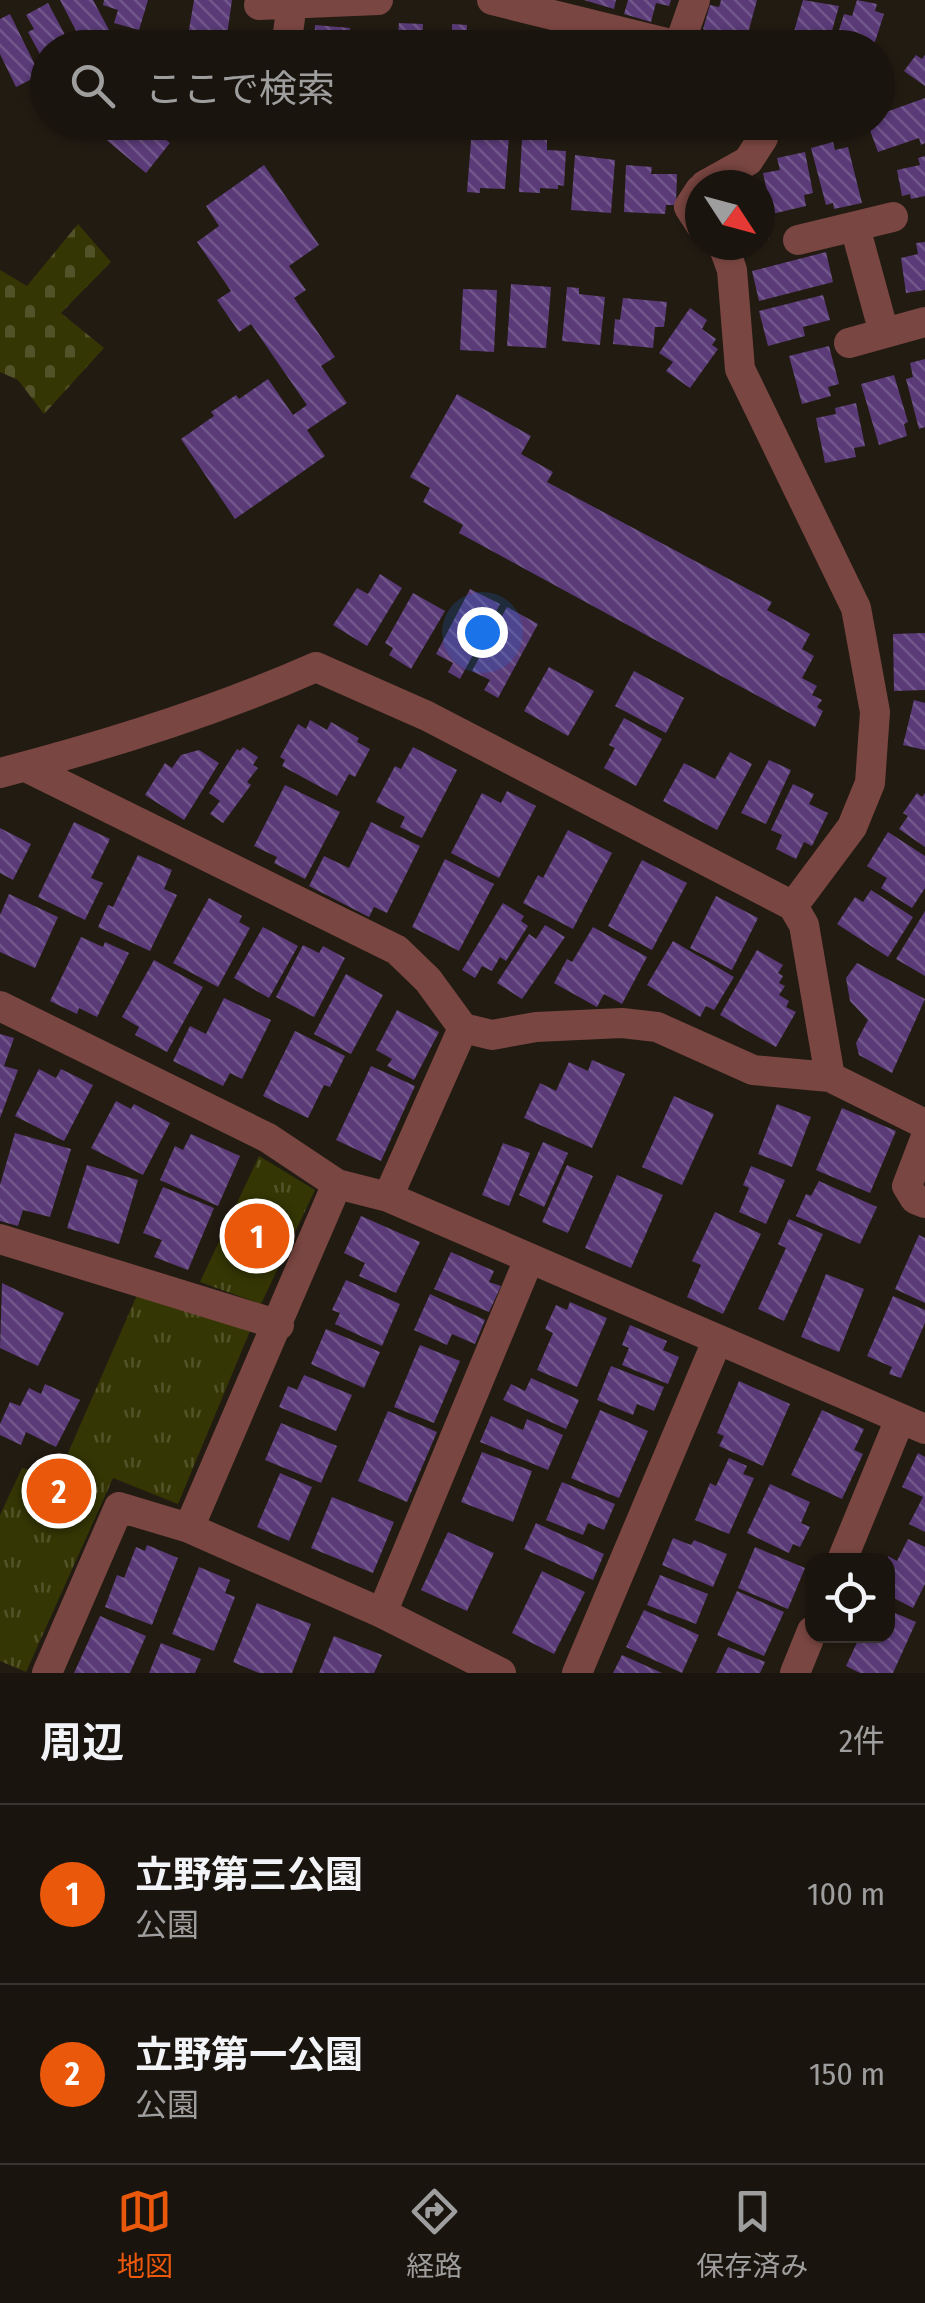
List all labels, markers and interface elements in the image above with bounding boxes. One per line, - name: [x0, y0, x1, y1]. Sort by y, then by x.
- search box: [30, 30, 895, 140]
- icon: search: [65, 58, 120, 113]
- text: ここで検索: [145, 66, 335, 112]
- north arrow: [685, 170, 775, 260]
- your location: [457, 607, 508, 658]
- pin: 1: [224, 1198, 290, 1274]
- pin: 2: [27, 1454, 92, 1528]
- map controls: [805, 1553, 895, 1643]
- button: locate: [805, 1553, 895, 1643]
- text: 周辺: [40, 1718, 124, 1768]
- text: 2件: [839, 1722, 885, 1760]
- text: 立野第三公園: [135, 1852, 363, 1898]
- text: 1: [66, 1875, 79, 1913]
- text: 100 m: [807, 1875, 885, 1913]
- text: 公園: [135, 1906, 199, 1944]
- text: 立野第一公園: [135, 2032, 363, 2078]
- text: 2: [65, 2055, 80, 2093]
- text: 150 m: [809, 2055, 885, 2093]
- text: 公園: [135, 2086, 199, 2124]
- tab: 地図: [117, 2184, 173, 2284]
- tab: 経路: [406, 2184, 462, 2284]
- tab: 保存済み: [696, 2184, 808, 2284]

